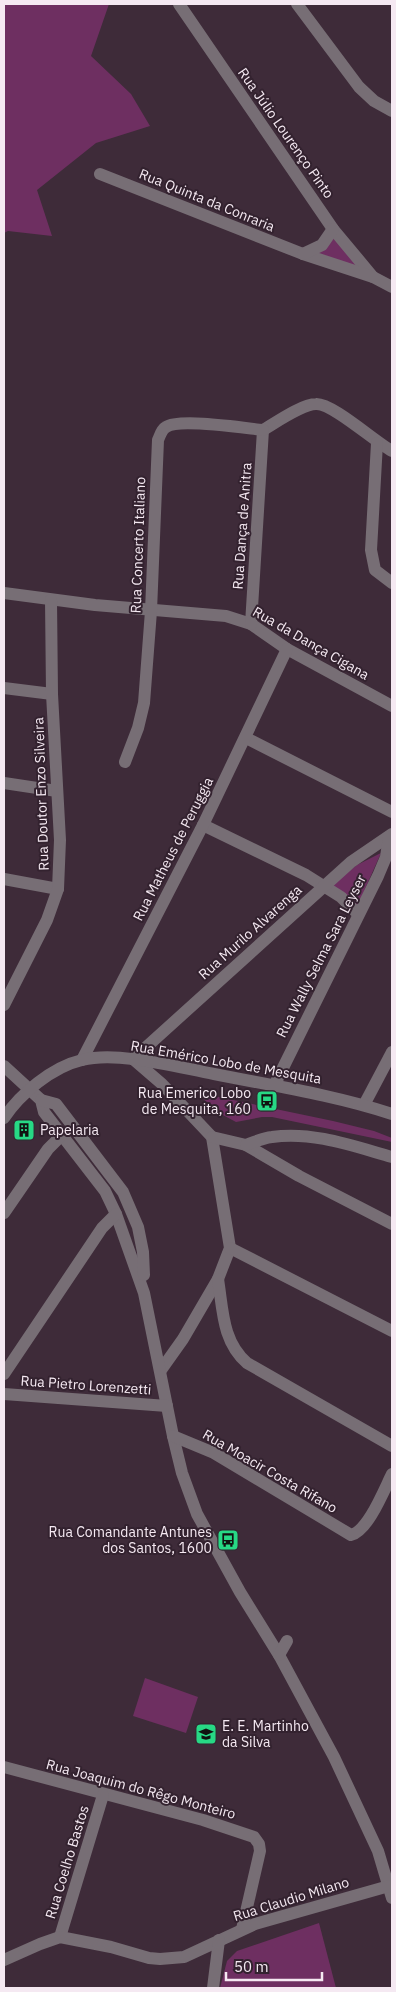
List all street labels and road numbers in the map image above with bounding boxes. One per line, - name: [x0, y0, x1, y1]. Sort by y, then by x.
- street label: Rua Júlio Lourenço Pinto: [234, 64, 338, 202]
- street label: Rua Quinta da Conraria: [137, 165, 278, 236]
- street label: Rua Dança de Anitra: [229, 461, 255, 590]
- street label: Rua Concerto Italiano: [127, 476, 149, 614]
- street label: Rua da Dança Cigana: [249, 602, 373, 684]
- street label: Rua Doutor Enzo Silveira: [29, 716, 53, 871]
- street label: Rua Matheus de Peruggia: [129, 774, 217, 924]
- street label: Rua Wally Selma Sara Leyser: [272, 872, 370, 1040]
- street label: Rua Murilo Alvarenga: [195, 880, 306, 983]
- street label: Rua Emérico Lobo de Mesquita: [129, 1036, 323, 1088]
- street label: Rua Pietro Lorenzetti: [20, 1371, 152, 1399]
- street label: Rua Moacir Costa Rifano: [199, 1425, 341, 1517]
- street label: Rua Joaquim do Rêgo Monteiro: [44, 1755, 238, 1823]
- street label: Rua Coelho Bastos: [41, 1803, 93, 1921]
- street label: Rua Claudio Milano: [231, 1873, 351, 1925]

